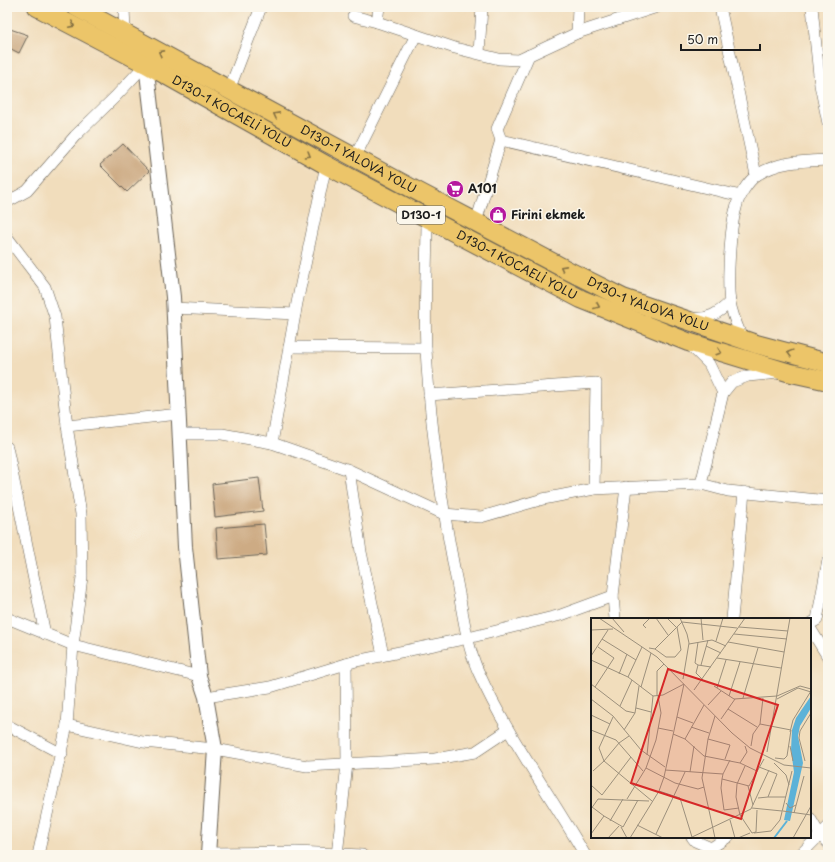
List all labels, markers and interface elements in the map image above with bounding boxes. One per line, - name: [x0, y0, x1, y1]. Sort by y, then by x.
- one-way arrow: [68, 20, 75, 28]
- scale bar: [681, 26, 760, 52]
- text: 50 m: [687, 30, 718, 48]
- one-way arrow: [158, 50, 166, 58]
- street label: D130-1 KOCAELİ YOLU: [169, 70, 295, 152]
- one-way arrow: [273, 112, 280, 120]
- street label: D130-1 YALOVA YOLU: [298, 120, 420, 197]
- one-way arrow: [304, 151, 311, 158]
- supermarket icon: A101: [445, 179, 465, 199]
- place label: A101: [468, 179, 497, 197]
- shop icon: Firini ekmek: [488, 205, 508, 225]
- place label: Firini ekmek: [511, 205, 585, 223]
- road number: D130-1: [397, 206, 445, 224]
- street label: D130-1 KOCAELİ YOLU: [454, 225, 581, 304]
- one-way arrow: [560, 266, 567, 273]
- street label: D130-1 YALOVA YOLU: [584, 271, 711, 335]
- one-way arrow: [594, 301, 601, 309]
- one-way arrow: [715, 347, 722, 356]
- one-way arrow: [786, 349, 793, 358]
- inset map: [591, 618, 811, 838]

